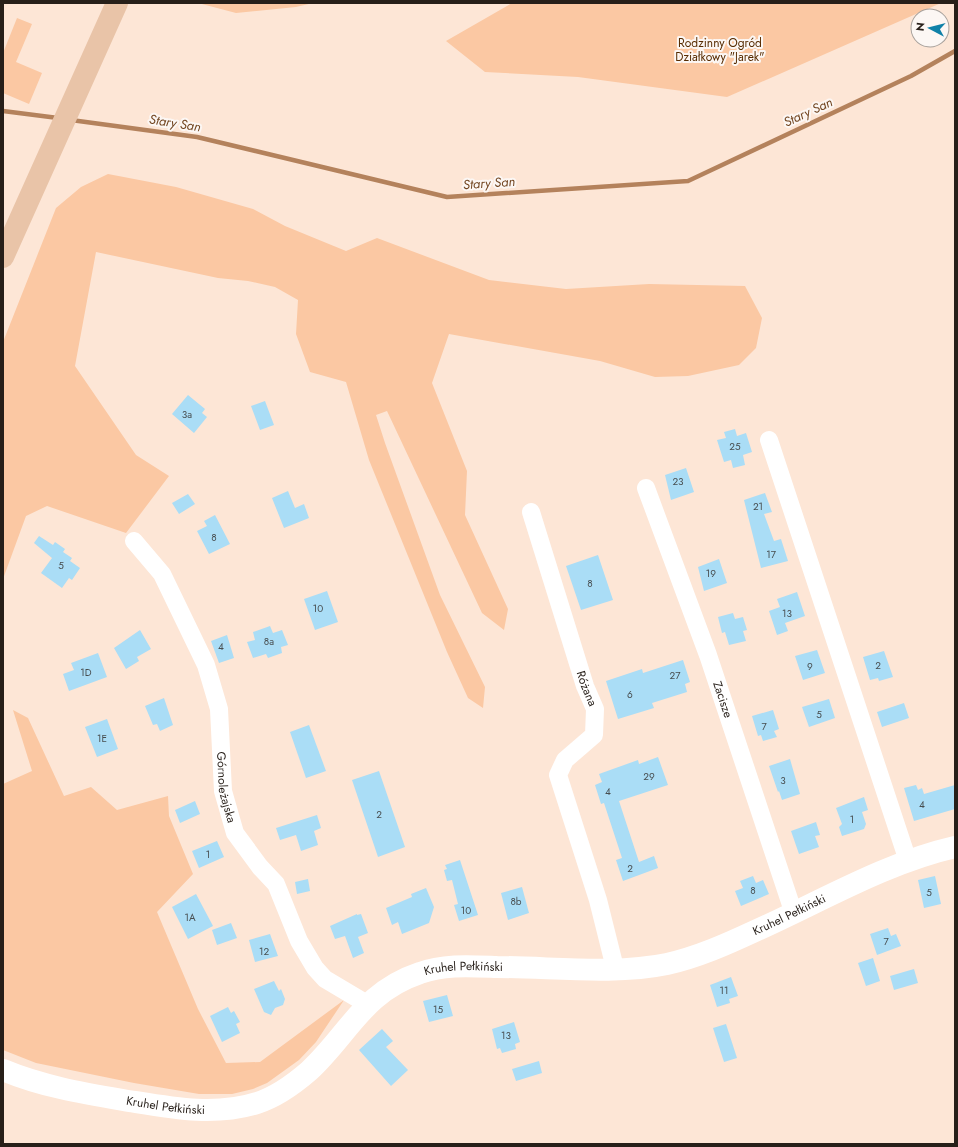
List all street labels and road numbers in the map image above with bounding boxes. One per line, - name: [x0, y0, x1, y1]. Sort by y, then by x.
- street label: Różana: [572, 668, 602, 709]
- street label: Zacisze: [708, 679, 737, 720]
- street label: Górnoleżajska: [212, 751, 241, 825]
- street label: Kruhel Pełkiński: [750, 890, 829, 940]
- street label: Kruhel Pełkiński: [422, 957, 503, 980]
- street label: Kruhel Pełkiński: [125, 1092, 205, 1119]

